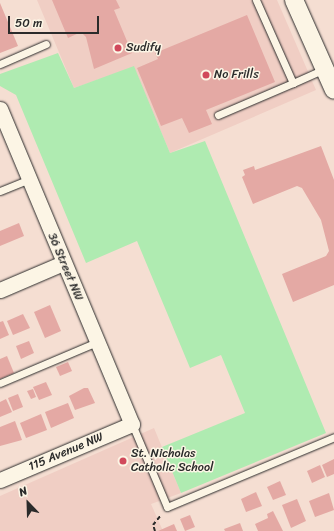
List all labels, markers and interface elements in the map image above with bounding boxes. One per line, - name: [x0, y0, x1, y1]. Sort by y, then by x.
- scale bar: [10, 8, 101, 34]
- text: 50 m: [15, 12, 42, 34]
- place label: Sudify: [126, 41, 161, 55]
- marker: Sudify: [113, 43, 123, 53]
- place label: No Frills: [214, 68, 259, 82]
- marker: No Frills: [201, 70, 211, 80]
- street label: 36 Street NW: [44, 231, 86, 303]
- street label: 115 Avenue NW: [26, 430, 106, 474]
- place label: St. Nicholas Catholic School: [131, 447, 213, 475]
- marker: St. Nicholas Catholic School: [118, 456, 128, 466]
- text: N: [16, 481, 30, 502]
- north arrow: [8, 483, 48, 523]

